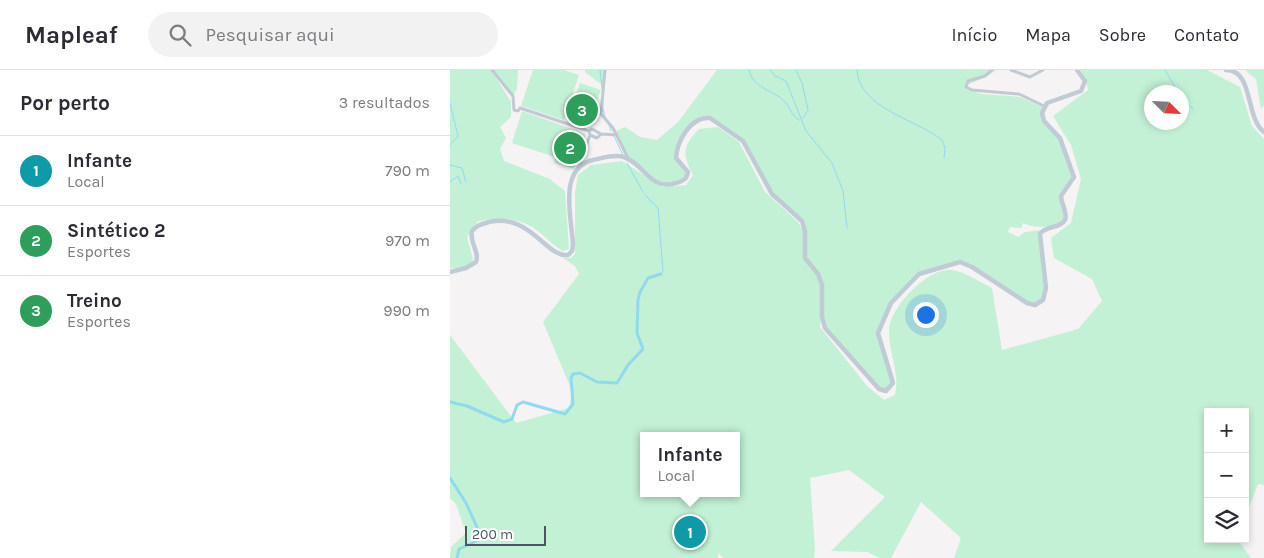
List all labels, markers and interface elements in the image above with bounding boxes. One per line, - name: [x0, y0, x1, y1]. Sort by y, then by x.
- search box: [148, 12, 498, 57]
- text: Mapleaf: [25, 21, 118, 49]
- icon: search: [166, 21, 194, 49]
- text: Pesquisar aqui: [206, 24, 335, 46]
- text: Início: [951, 24, 997, 46]
- text: Mapa: [1025, 24, 1071, 46]
- text: Sobre: [1099, 24, 1146, 46]
- text: Contato: [1174, 24, 1239, 46]
- north arrow: [1144, 85, 1189, 130]
- text: Por perto: [20, 91, 110, 115]
- pin: 3: [566, 91, 598, 129]
- text: 3 resultados: [339, 93, 430, 112]
- pin: 2: [554, 129, 586, 167]
- text: Infante: [67, 150, 132, 172]
- text: 1: [33, 161, 39, 180]
- text: 790 m: [385, 161, 430, 180]
- text: Local: [67, 172, 105, 191]
- text: Sintético 2: [67, 220, 166, 242]
- text: 2: [31, 231, 41, 250]
- text: 970 m: [385, 231, 430, 250]
- text: Esportes: [67, 242, 131, 261]
- text: Treino: [67, 290, 122, 312]
- text: 3: [31, 301, 41, 320]
- text: 990 m: [383, 301, 430, 320]
- your location: [913, 302, 939, 328]
- text: Esportes: [67, 312, 131, 331]
- map controls: [1204, 408, 1249, 543]
- button: +: [1204, 408, 1249, 453]
- popup: [640, 432, 740, 497]
- text: Infante: [657, 444, 723, 466]
- button: −: [1204, 453, 1249, 498]
- text: Local: [657, 466, 695, 485]
- button: layers: [1204, 498, 1249, 543]
- pin: 1: [674, 513, 706, 551]
- scale bar: [465, 523, 546, 546]
- text: 200 m: [472, 526, 513, 543]

